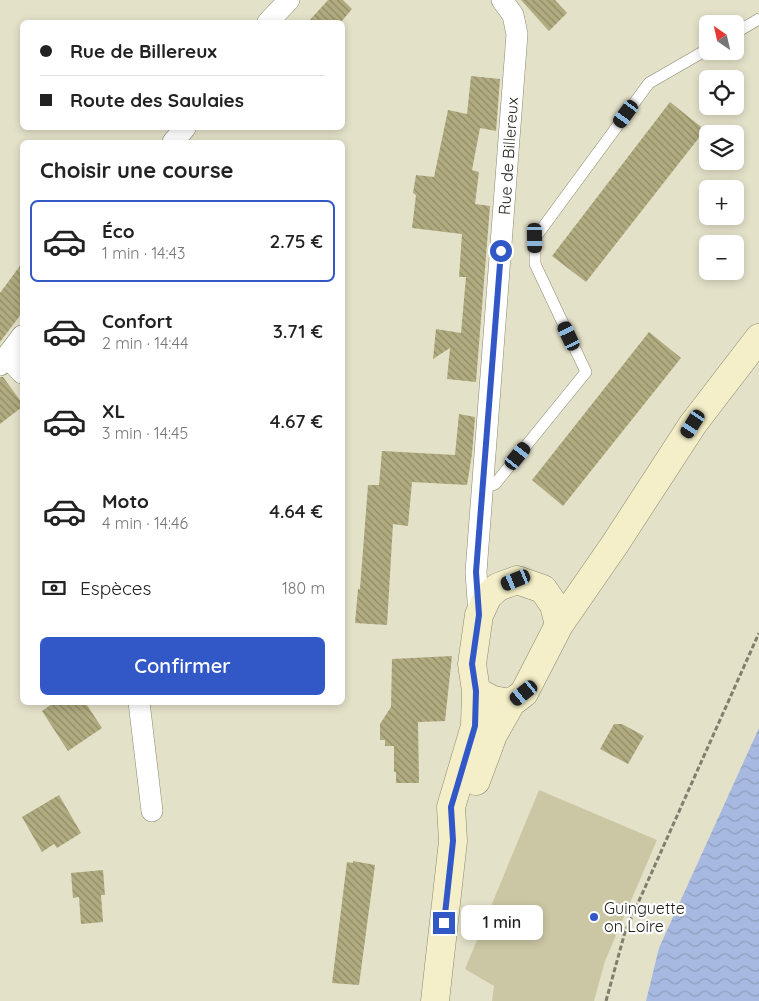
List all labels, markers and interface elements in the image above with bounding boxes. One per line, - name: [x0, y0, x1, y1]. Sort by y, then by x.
- north arrow: [699, 15, 744, 60]
- map controls: [699, 15, 744, 280]
- text: Rue de Billereux: [70, 39, 217, 63]
- button: locate: [699, 70, 744, 115]
- text: Route des Saulaies: [70, 88, 244, 112]
- street label: Rue de Billereux: [494, 96, 522, 216]
- car: [611, 97, 640, 131]
- button: layers: [699, 125, 744, 170]
- text: Choisir une course: [40, 156, 234, 184]
- button: +: [699, 180, 744, 225]
- icon: car: [42, 219, 87, 264]
- text: Éco: [102, 219, 135, 243]
- car: [527, 223, 542, 253]
- text: 2.75 €: [270, 229, 323, 253]
- button: −: [699, 235, 744, 280]
- route start: [490, 240, 512, 262]
- text: 1 min · 14:43: [102, 243, 185, 263]
- icon: car: [42, 309, 87, 354]
- text: Confort: [102, 309, 173, 333]
- text: 3.71 €: [273, 319, 323, 343]
- car: [555, 319, 582, 353]
- text: 2 min · 14:44: [102, 333, 188, 353]
- icon: car: [42, 399, 87, 444]
- text: XL: [102, 399, 125, 423]
- car: [678, 407, 707, 441]
- text: 4.67 €: [270, 409, 323, 433]
- text: 3 min · 14:45: [102, 423, 188, 443]
- car: [502, 440, 533, 472]
- icon: car: [42, 489, 87, 534]
- text: Moto: [102, 489, 149, 513]
- text: 4.64 €: [269, 499, 323, 523]
- text: 4 min · 14:46: [102, 513, 188, 533]
- car: [499, 567, 532, 593]
- icon: cash: [40, 574, 68, 602]
- text: Espèces: [80, 576, 151, 600]
- text: 180 m: [282, 578, 325, 598]
- button: Confirmer: [40, 637, 325, 695]
- car: [507, 678, 540, 708]
- place label: Guinguette on Loire: [604, 898, 685, 936]
- callout: 1 min: [462, 906, 544, 940]
- marker: Guinguette on Loire: [588, 911, 600, 923]
- route end: [433, 912, 455, 934]
- text: 1 min: [483, 912, 521, 932]

